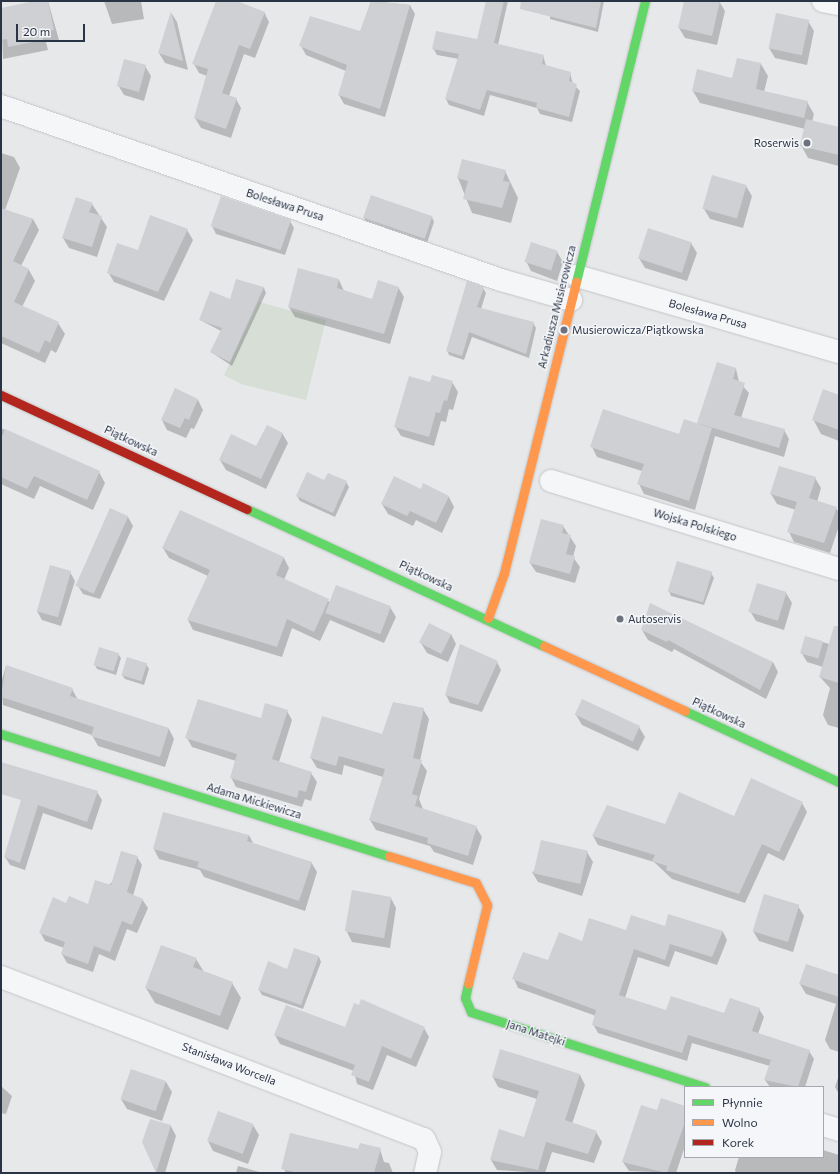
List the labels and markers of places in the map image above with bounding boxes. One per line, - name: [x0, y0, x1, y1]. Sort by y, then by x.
- place label: Roserwis: [754, 136, 799, 150]
- marker: Roserwis: [802, 138, 812, 148]
- place label: Musierowicza/Piątkowska: [572, 323, 704, 337]
- marker: Musierowicza/Piątkowska: [559, 325, 569, 335]
- place label: Autoservis: [628, 612, 681, 626]
- marker: Autoservis: [615, 614, 625, 624]

